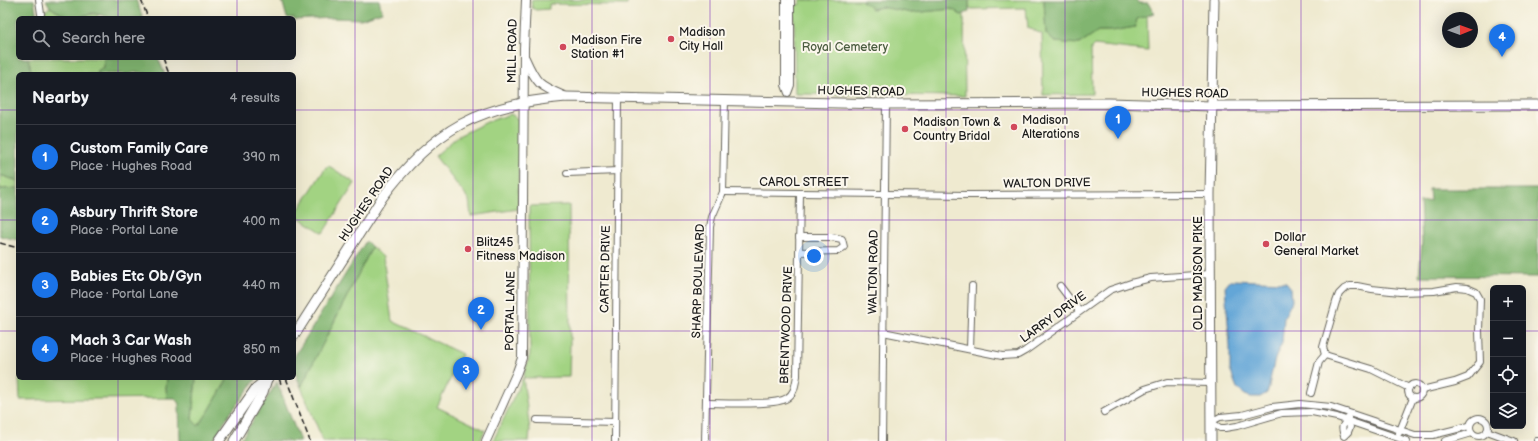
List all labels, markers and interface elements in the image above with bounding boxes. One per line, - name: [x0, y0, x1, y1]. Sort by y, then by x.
- north arrow: [1442, 12, 1478, 48]
- search box: [16, 16, 296, 60]
- street label: MILL ROAD: [504, 18, 521, 83]
- pin: 4: [1489, 24, 1515, 57]
- place label: Madison City Hall: [679, 25, 726, 54]
- icon: search: [30, 27, 52, 49]
- text: Search here: [62, 29, 145, 48]
- place label: Madison Fire Station #1: [571, 33, 642, 62]
- marker: Madison City Hall: [666, 34, 676, 44]
- park label: Royal Cemetery: [802, 40, 889, 55]
- marker: Madison Fire Station #1: [558, 42, 568, 52]
- street label: HUGHES ROAD: [817, 83, 905, 100]
- street label: HUGHES ROAD: [1141, 85, 1229, 102]
- text: Nearby: [32, 88, 89, 108]
- text: 4 results: [230, 90, 280, 106]
- pin: 1: [1105, 106, 1131, 139]
- place label: Madison Alterations: [1022, 113, 1079, 142]
- place label: Madison Town & Country Bridal: [913, 115, 1001, 144]
- marker: Madison Alterations: [1009, 122, 1019, 132]
- marker: Madison Town & Country Bridal: [900, 124, 910, 134]
- text: Custom Family Care: [70, 139, 208, 158]
- text: 1: [42, 149, 48, 165]
- text: 390 m: [243, 149, 280, 165]
- text: Place · Hughes Road: [70, 158, 192, 174]
- street label: HUGHES ROAD: [336, 164, 397, 245]
- street label: CAROL STREET: [759, 175, 849, 190]
- street label: WALTON DRIVE: [1003, 175, 1091, 192]
- text: Asbury Thrift Store: [70, 203, 198, 222]
- text: 2: [41, 213, 49, 229]
- text: 400 m: [243, 213, 280, 229]
- street label: OLD MADISON PIKE: [1191, 216, 1206, 330]
- text: Place · Portal Lane: [70, 222, 178, 238]
- street label: SHARP BOULEVARD: [689, 223, 708, 339]
- street label: CARTER DRIVE: [597, 225, 614, 313]
- street label: WALTON ROAD: [865, 229, 882, 314]
- place label: Dollar General Market: [1274, 230, 1359, 259]
- place label: Blitz45 Fitness Madison: [476, 235, 565, 264]
- marker: Dollar General Market: [1261, 239, 1271, 249]
- marker: Blitz45 Fitness Madison: [463, 244, 473, 254]
- your location: [804, 246, 824, 266]
- street label: BRENTWOOD DRIVE: [777, 266, 796, 384]
- text: Babies Etc Ob/Gyn: [70, 267, 202, 286]
- street label: PORTAL LANE: [502, 271, 519, 351]
- text: 3: [41, 277, 49, 293]
- text: 440 m: [242, 277, 280, 293]
- map controls: [1490, 285, 1526, 429]
- button: +: [1490, 285, 1526, 321]
- text: Place · Portal Lane: [70, 286, 178, 302]
- street label: LARRY DRIVE: [1017, 288, 1089, 346]
- pin: 2: [468, 297, 494, 330]
- button: −: [1490, 321, 1526, 357]
- text: Mach 3 Car Wash: [70, 331, 191, 350]
- text: 4: [41, 341, 49, 357]
- text: 850 m: [243, 341, 280, 357]
- text: Place · Hughes Road: [70, 350, 192, 366]
- pin: 3: [453, 357, 479, 390]
- button: locate: [1490, 357, 1526, 393]
- button: layers: [1490, 393, 1526, 429]

